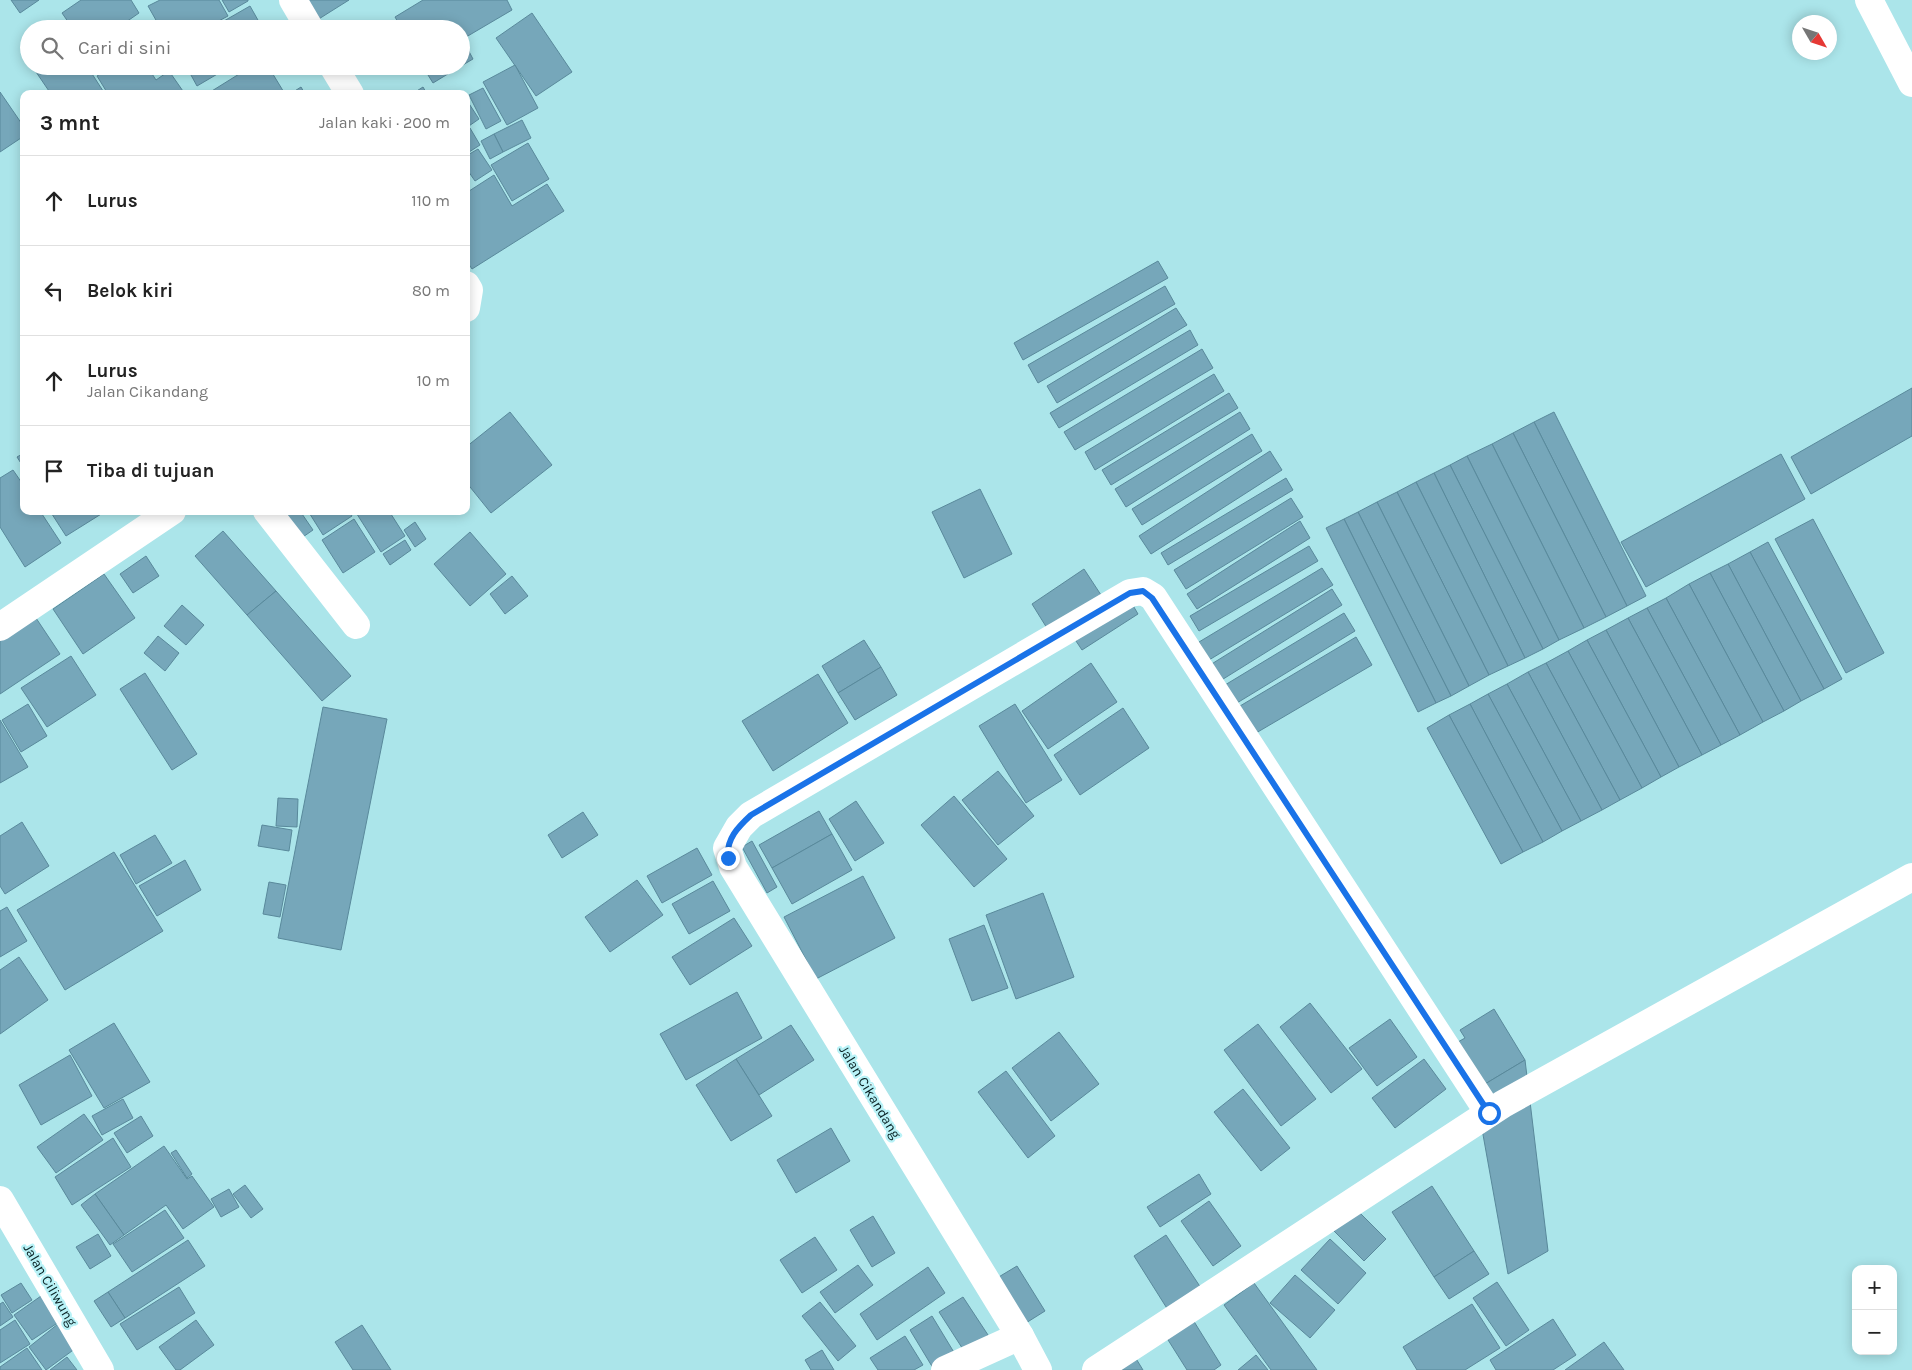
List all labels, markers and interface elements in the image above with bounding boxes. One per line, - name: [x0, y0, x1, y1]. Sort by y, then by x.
- north arrow: [1792, 15, 1837, 60]
- search box: [20, 20, 470, 75]
- icon: search: [38, 34, 66, 62]
- text: Cari di sini: [78, 37, 171, 59]
- text: 3 mnt: [40, 111, 100, 135]
- text: Jalan kaki · 200 m: [319, 113, 450, 132]
- icon: ahead: [40, 187, 68, 215]
- text: Lurus: [87, 190, 138, 212]
- text: 110 m: [411, 191, 450, 210]
- icon: left: [40, 277, 68, 305]
- text: Belok kiri: [87, 280, 173, 302]
- text: 80 m: [412, 281, 450, 300]
- text: Lurus: [87, 360, 138, 382]
- icon: ahead: [40, 367, 68, 395]
- text: 10 m: [416, 371, 450, 390]
- text: Jalan Cikandang: [87, 382, 208, 401]
- icon: arrive: [40, 457, 68, 485]
- text: Tiba di tujuan: [87, 460, 214, 482]
- route end: [717, 847, 740, 870]
- street label: Jalan Cikandang: [835, 1042, 905, 1142]
- route start: [1478, 1102, 1501, 1125]
- street label: Jalan Ciliwung: [19, 1241, 81, 1329]
- map controls: [1852, 1265, 1897, 1355]
- button: +: [1852, 1265, 1897, 1310]
- button: −: [1852, 1310, 1897, 1355]

